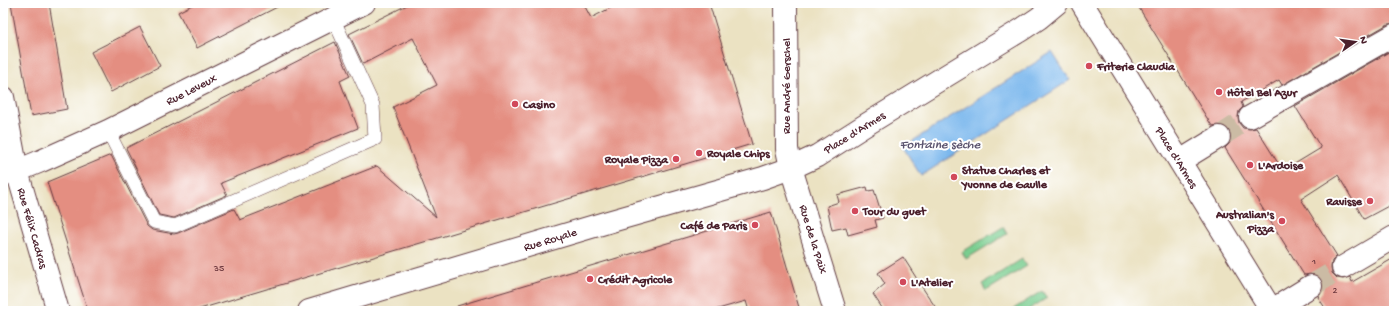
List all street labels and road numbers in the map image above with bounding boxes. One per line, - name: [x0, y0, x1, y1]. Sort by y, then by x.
- street label: Rue André Gerschel: [781, 38, 795, 134]
- street label: Rue Leveux: [164, 72, 220, 109]
- street label: Place d'Armes: [821, 109, 889, 159]
- street label: Place d'Armes: [1150, 124, 1200, 192]
- street label: Rue Félix Cadras: [13, 187, 49, 271]
- street label: Rue de la Paix: [795, 203, 829, 276]
- street label: Rue Royale: [522, 226, 580, 256]

